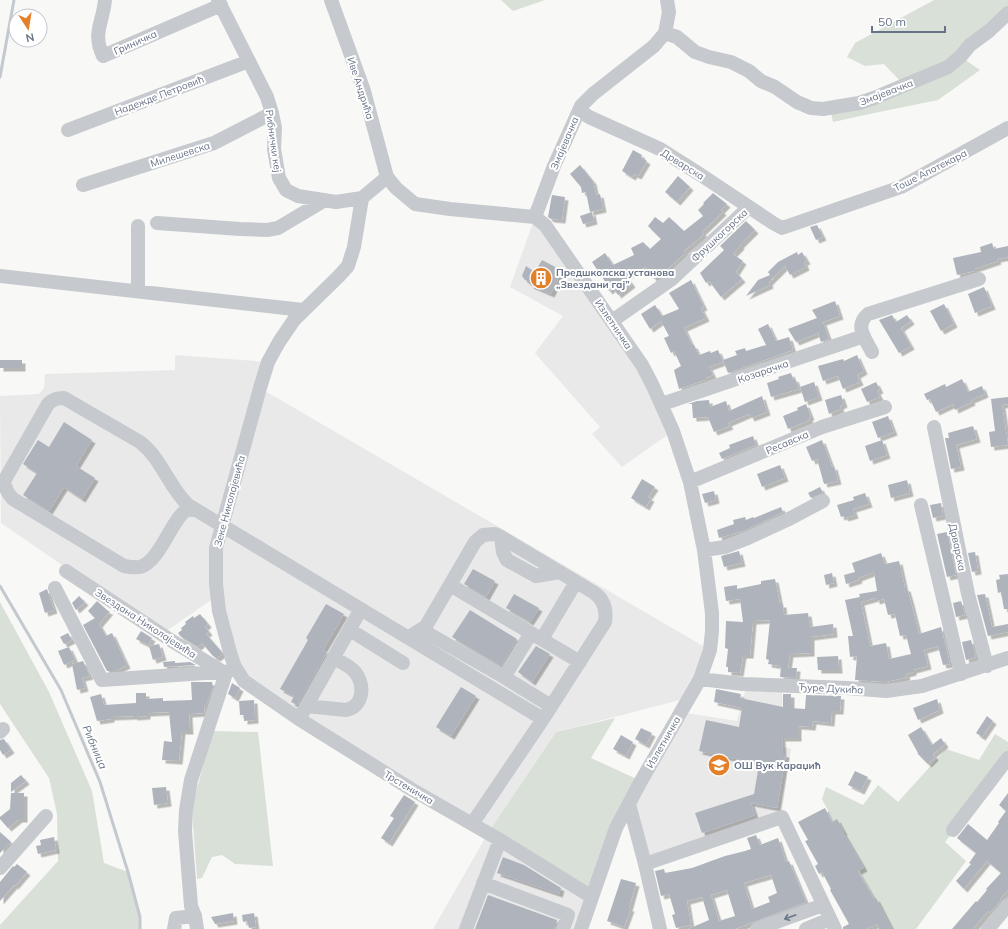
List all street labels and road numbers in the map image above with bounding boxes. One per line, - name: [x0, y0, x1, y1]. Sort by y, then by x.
- street label: Гриничка: [112, 27, 159, 58]
- street label: Иве Андрића: [344, 55, 377, 121]
- street label: Надежде Петровић: [113, 72, 206, 119]
- street label: Змајевачка: [858, 76, 915, 109]
- street label: Рибнички кеј: [263, 109, 284, 173]
- street label: Змајевачка: [548, 115, 581, 172]
- street label: Милешевска: [149, 139, 212, 170]
- street label: Дрварска: [659, 146, 707, 183]
- street label: Тоше Апотекара: [892, 146, 969, 194]
- street label: Фрушкогорска: [688, 206, 750, 265]
- street label: Излетничка: [592, 297, 635, 352]
- street label: Козарачка: [736, 357, 790, 386]
- street label: Ресавска: [764, 428, 811, 457]
- street label: Зеке Николајевића: [211, 454, 248, 548]
- street label: Дрварска: [946, 522, 969, 572]
- street label: Звездана Николајевића: [93, 586, 199, 661]
- street label: Ђуре Дукића: [798, 680, 864, 697]
- street label: Излетничка: [643, 714, 683, 770]
- street label: Трстеничка: [382, 768, 436, 807]

